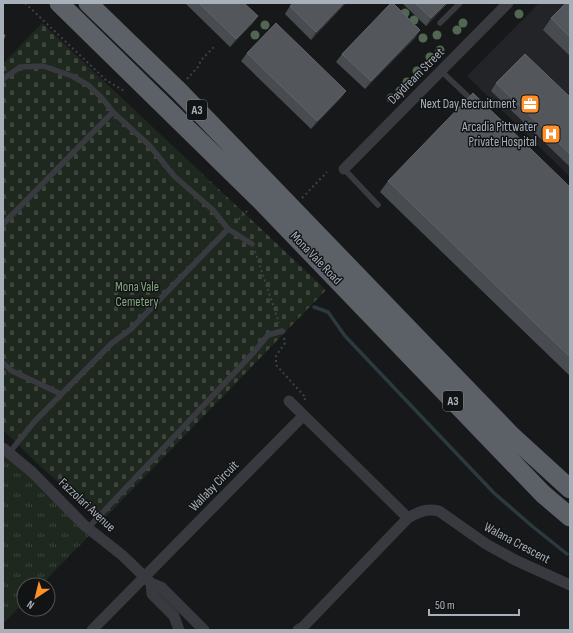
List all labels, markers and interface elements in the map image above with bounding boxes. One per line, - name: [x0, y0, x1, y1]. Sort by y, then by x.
- street label: Daydream Street: [384, 44, 448, 108]
- office icon: Next Day Recruitment: [519, 93, 541, 115]
- place label: Next Day Recruitment: [420, 96, 516, 112]
- road number: A3: [187, 100, 207, 120]
- place label: Arcadia Pittwater Private Hospital: [461, 119, 537, 150]
- hospital icon: Arcadia Pittwater Private Hospital: [540, 123, 562, 145]
- street label: Mona Vale Road: [287, 228, 345, 288]
- park label: Mona Vale Cemetery: [115, 279, 159, 310]
- road number: A3: [443, 391, 463, 411]
- street label: Wallaby Circuit: [186, 457, 242, 515]
- street label: Fazzolari Avenue: [55, 475, 119, 535]
- street label: Walana Crescent: [481, 519, 553, 567]
- north arrow: [16, 577, 56, 617]
- scale bar: [429, 591, 519, 617]
- text: N: [24, 598, 37, 612]
- text: 50 m: [435, 598, 455, 613]

